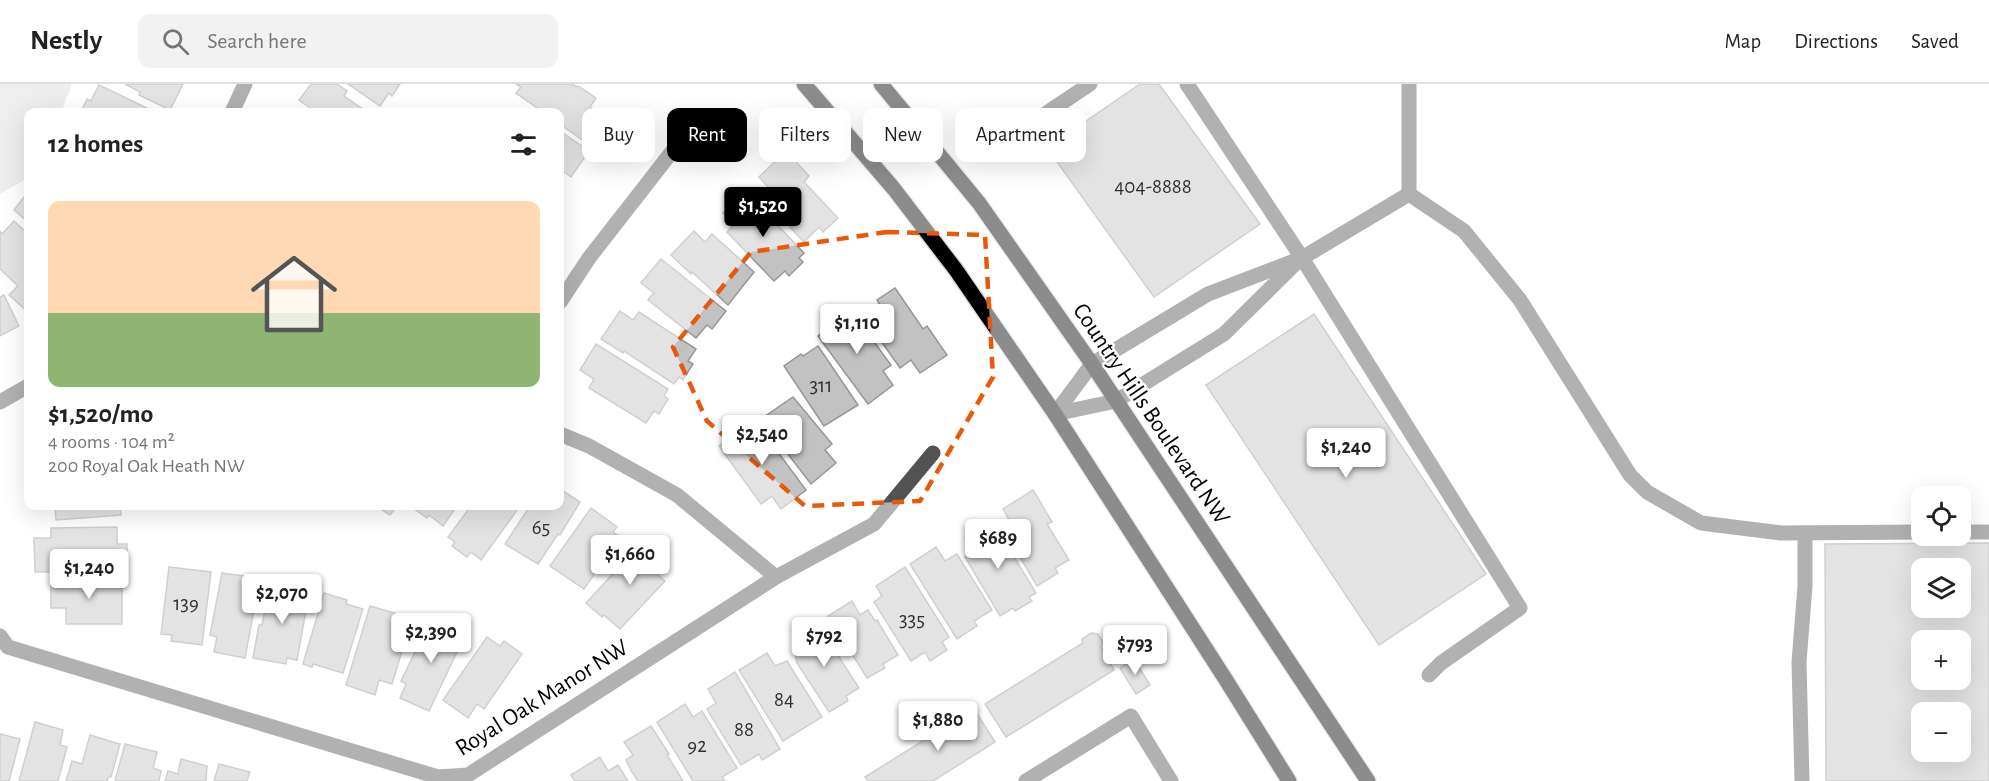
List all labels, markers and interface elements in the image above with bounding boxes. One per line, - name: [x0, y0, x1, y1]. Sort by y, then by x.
- search box: [138, 14, 558, 68]
- icon: search: [159, 25, 192, 58]
- text: Nestly: [30, 27, 102, 55]
- text: Search here: [207, 30, 307, 52]
- text: Map: [1725, 31, 1761, 52]
- text: Directions: [1794, 31, 1878, 52]
- text: Saved: [1911, 31, 1959, 52]
- chip: Buy: [582, 108, 655, 162]
- chip: Rent: [667, 108, 747, 162]
- chip: Filters: [759, 108, 851, 162]
- chip: New: [863, 108, 943, 162]
- chip: Apartment: [955, 108, 1086, 162]
- icon: filters: [507, 128, 540, 161]
- text: 12 homes: [48, 131, 143, 157]
- house number: 404-8888: [1114, 176, 1192, 197]
- pin: $1,520: [714, 187, 812, 238]
- text: $1,520: [738, 196, 788, 216]
- icon: home: [240, 240, 348, 348]
- street label: Country Hills Boulevard NW: [1068, 299, 1234, 529]
- pin: $1,110: [808, 304, 906, 355]
- text: $1,110: [834, 313, 880, 333]
- house number: 311: [809, 375, 833, 396]
- text: $1,520/mo: [48, 401, 153, 427]
- pin: $2,540: [713, 415, 811, 466]
- text: $2,540: [736, 424, 788, 444]
- pin: $1,240: [1297, 428, 1395, 479]
- text: 4 rooms · 104 m²: [48, 432, 175, 452]
- text: $1,240: [1321, 437, 1371, 457]
- text: 200 Royal Oak Heath NW: [48, 456, 245, 476]
- map controls: [1911, 486, 1971, 762]
- button: locate: [1911, 486, 1971, 546]
- house number: 65: [532, 517, 550, 538]
- pin: $689: [962, 519, 1034, 570]
- text: $689: [979, 528, 1017, 548]
- pin: $1,660: [581, 535, 679, 586]
- text: $1,660: [605, 544, 655, 564]
- pin: $1,240: [40, 549, 138, 600]
- text: $1,240: [64, 558, 114, 578]
- button: layers: [1911, 558, 1971, 618]
- pin: $2,070: [233, 574, 331, 625]
- text: $2,070: [256, 583, 308, 603]
- house number: 139: [173, 593, 199, 614]
- house number: 335: [899, 609, 925, 630]
- pin: $2,390: [382, 613, 480, 664]
- pin: $792: [788, 617, 860, 668]
- text: $2,390: [405, 622, 457, 642]
- pin: $793: [1099, 625, 1171, 676]
- text: $792: [806, 626, 842, 646]
- button: +: [1911, 630, 1971, 690]
- text: $793: [1117, 634, 1153, 654]
- street label: Royal Oak Manor NW: [451, 635, 633, 761]
- house number: 84: [774, 689, 794, 710]
- pin: $1,880: [889, 701, 987, 752]
- button: −: [1911, 702, 1971, 762]
- text: $1,880: [913, 710, 963, 730]
- house number: 88: [734, 719, 754, 740]
- house number: 92: [687, 735, 707, 756]

